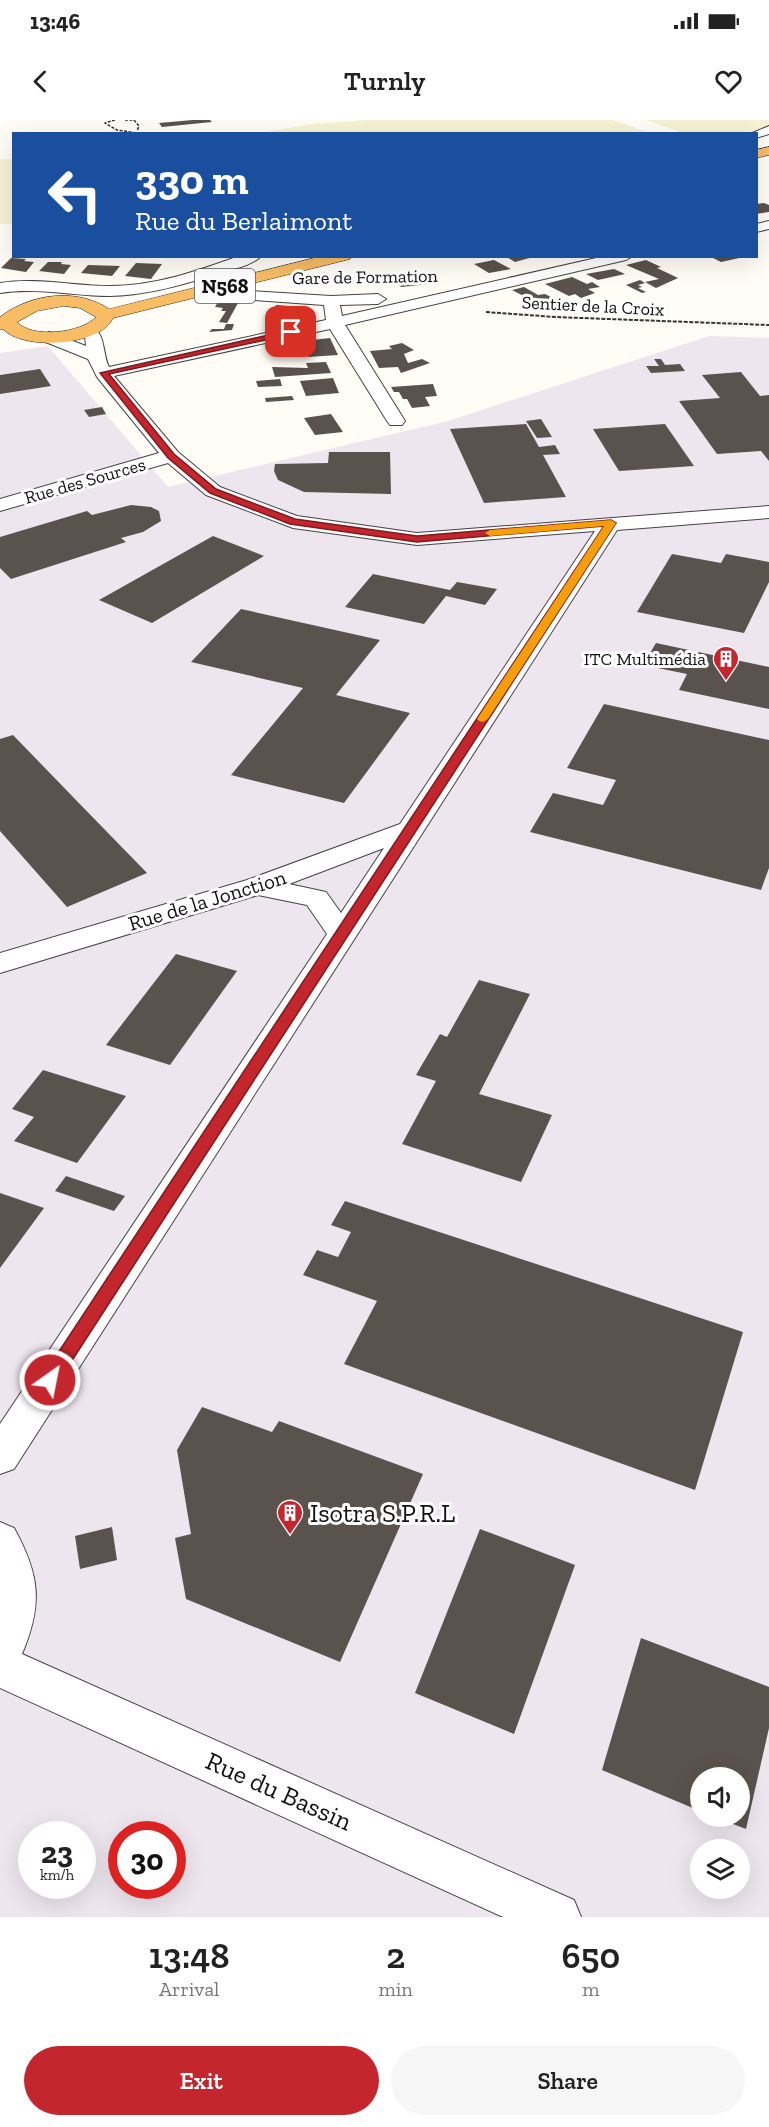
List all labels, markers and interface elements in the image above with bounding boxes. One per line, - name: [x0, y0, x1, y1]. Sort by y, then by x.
- text: 13:46: [30, 8, 80, 35]
- icon: back: [24, 65, 57, 98]
- text: Turnly: [344, 65, 425, 97]
- icon: heart: [712, 65, 745, 98]
- text: 330 m: [135, 154, 249, 205]
- icon: left: [36, 156, 114, 234]
- text: Rue du Berlaimont: [135, 205, 352, 237]
- street label: Gare de Formation: [292, 265, 439, 289]
- road number: N568: [195, 269, 255, 303]
- street label: Sentier de la Croix: [521, 291, 665, 321]
- pin: [265, 306, 316, 357]
- icon: arrive: [274, 315, 307, 348]
- street label: Rue des Sources: [22, 453, 148, 509]
- building icon: ITC Multimédia: [711, 644, 741, 682]
- place label: ITC Multimédia: [584, 648, 706, 670]
- street label: Rue de la Jonction: [125, 864, 289, 936]
- position arrow: [18, 1348, 82, 1412]
- place label: Isotra S.P.R.L: [310, 1497, 455, 1529]
- building icon: Isotra S.P.R.L: [275, 1498, 305, 1536]
- street label: Rue du Bassin: [201, 1745, 357, 1838]
- map controls: [690, 1767, 750, 1899]
- button: sound: [690, 1767, 750, 1827]
- speed limit sign: 30: [108, 1821, 186, 1899]
- text: 23: [41, 1835, 73, 1871]
- button: layers: [690, 1839, 750, 1899]
- text: km/h: [40, 1866, 74, 1884]
- text: 13:48: [149, 1934, 230, 1977]
- text: 2: [386, 1934, 405, 1977]
- text: 650: [562, 1934, 620, 1977]
- text: Arrival: [159, 1977, 219, 2001]
- text: min: [379, 1977, 413, 2001]
- text: m: [582, 1977, 600, 2001]
- button: Exit: [24, 2046, 379, 2115]
- button: Share: [391, 2046, 745, 2115]

